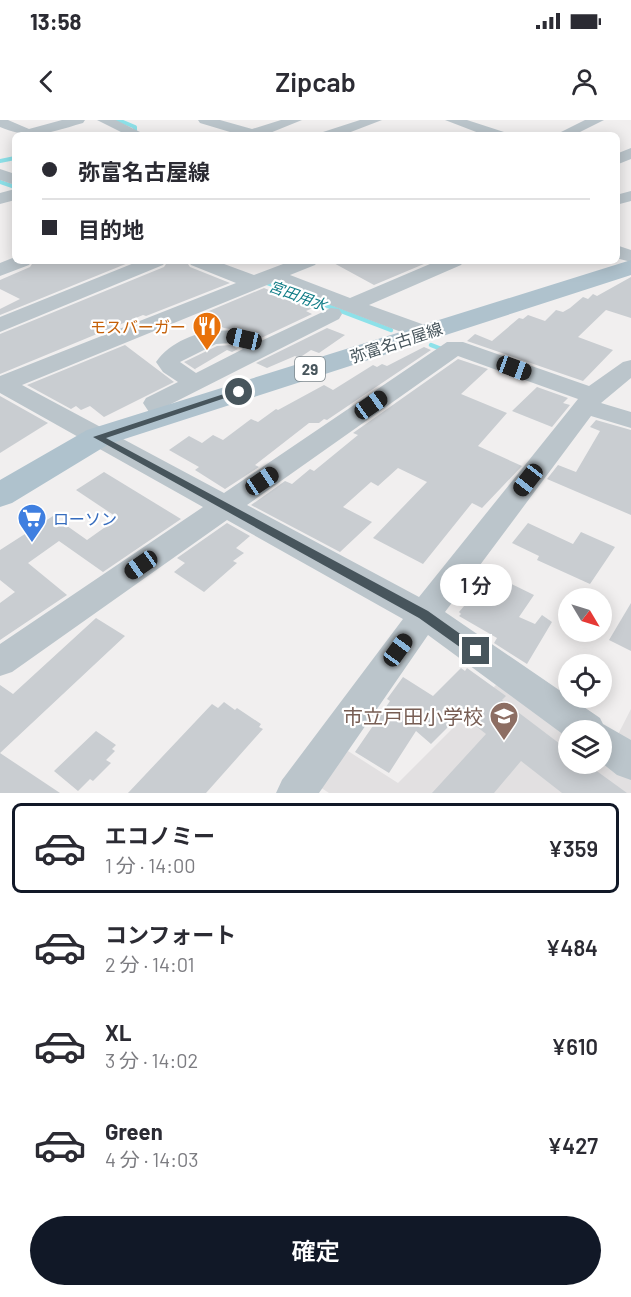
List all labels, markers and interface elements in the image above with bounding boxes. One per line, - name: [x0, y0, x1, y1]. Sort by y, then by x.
- text: 13:58: [30, 8, 81, 34]
- icon: back: [30, 65, 63, 98]
- text: Zipcab: [275, 65, 356, 97]
- icon: person: [568, 65, 601, 98]
- text: 弥富名古屋線: [78, 158, 210, 184]
- text: 目的地: [78, 216, 144, 242]
- water label: 宮田用水: [267, 276, 331, 314]
- restaurant icon: モスバーガー: [191, 310, 223, 352]
- place label: モスバーガー: [90, 317, 186, 336]
- street label: 弥富名古屋線: [347, 318, 445, 366]
- car: [224, 326, 264, 352]
- car: [494, 353, 534, 383]
- road number: 29: [295, 357, 325, 381]
- route start: [225, 378, 252, 405]
- car: [351, 387, 391, 423]
- car: [510, 460, 546, 500]
- car: [242, 463, 282, 499]
- supermarket icon: ローソン: [16, 502, 48, 544]
- place label: ローソン: [53, 509, 117, 528]
- car: [121, 547, 161, 583]
- callout: 1 分: [440, 564, 512, 606]
- text: 1 分: [460, 573, 492, 597]
- north arrow: [558, 588, 612, 642]
- map controls: [558, 588, 612, 774]
- car: [380, 630, 416, 670]
- route end: [462, 637, 489, 664]
- button: locate: [558, 654, 612, 708]
- school or university icon: 市立戸田小学校: [488, 700, 520, 742]
- place label: 市立戸田小学校: [343, 704, 483, 728]
- button: layers: [558, 720, 612, 774]
- icon: car: [33, 821, 87, 875]
- text: エコノミー: [105, 822, 215, 848]
- text: ¥359: [548, 835, 598, 861]
- text: 1 分 · 14:00: [105, 853, 196, 877]
- icon: car: [33, 920, 87, 974]
- text: コンフォート: [105, 921, 236, 947]
- text: ¥484: [545, 934, 598, 960]
- text: 2 分 · 14:01: [105, 952, 194, 976]
- icon: car: [33, 1019, 87, 1073]
- text: XL: [105, 1019, 131, 1045]
- text: ¥610: [551, 1033, 598, 1059]
- text: 3 分 · 14:02: [105, 1048, 198, 1072]
- icon: car: [33, 1118, 87, 1172]
- text: Green: [105, 1118, 163, 1144]
- text: ¥427: [547, 1132, 598, 1158]
- text: 4 分 · 14:03: [105, 1147, 199, 1171]
- button: 確定: [30, 1216, 601, 1285]

